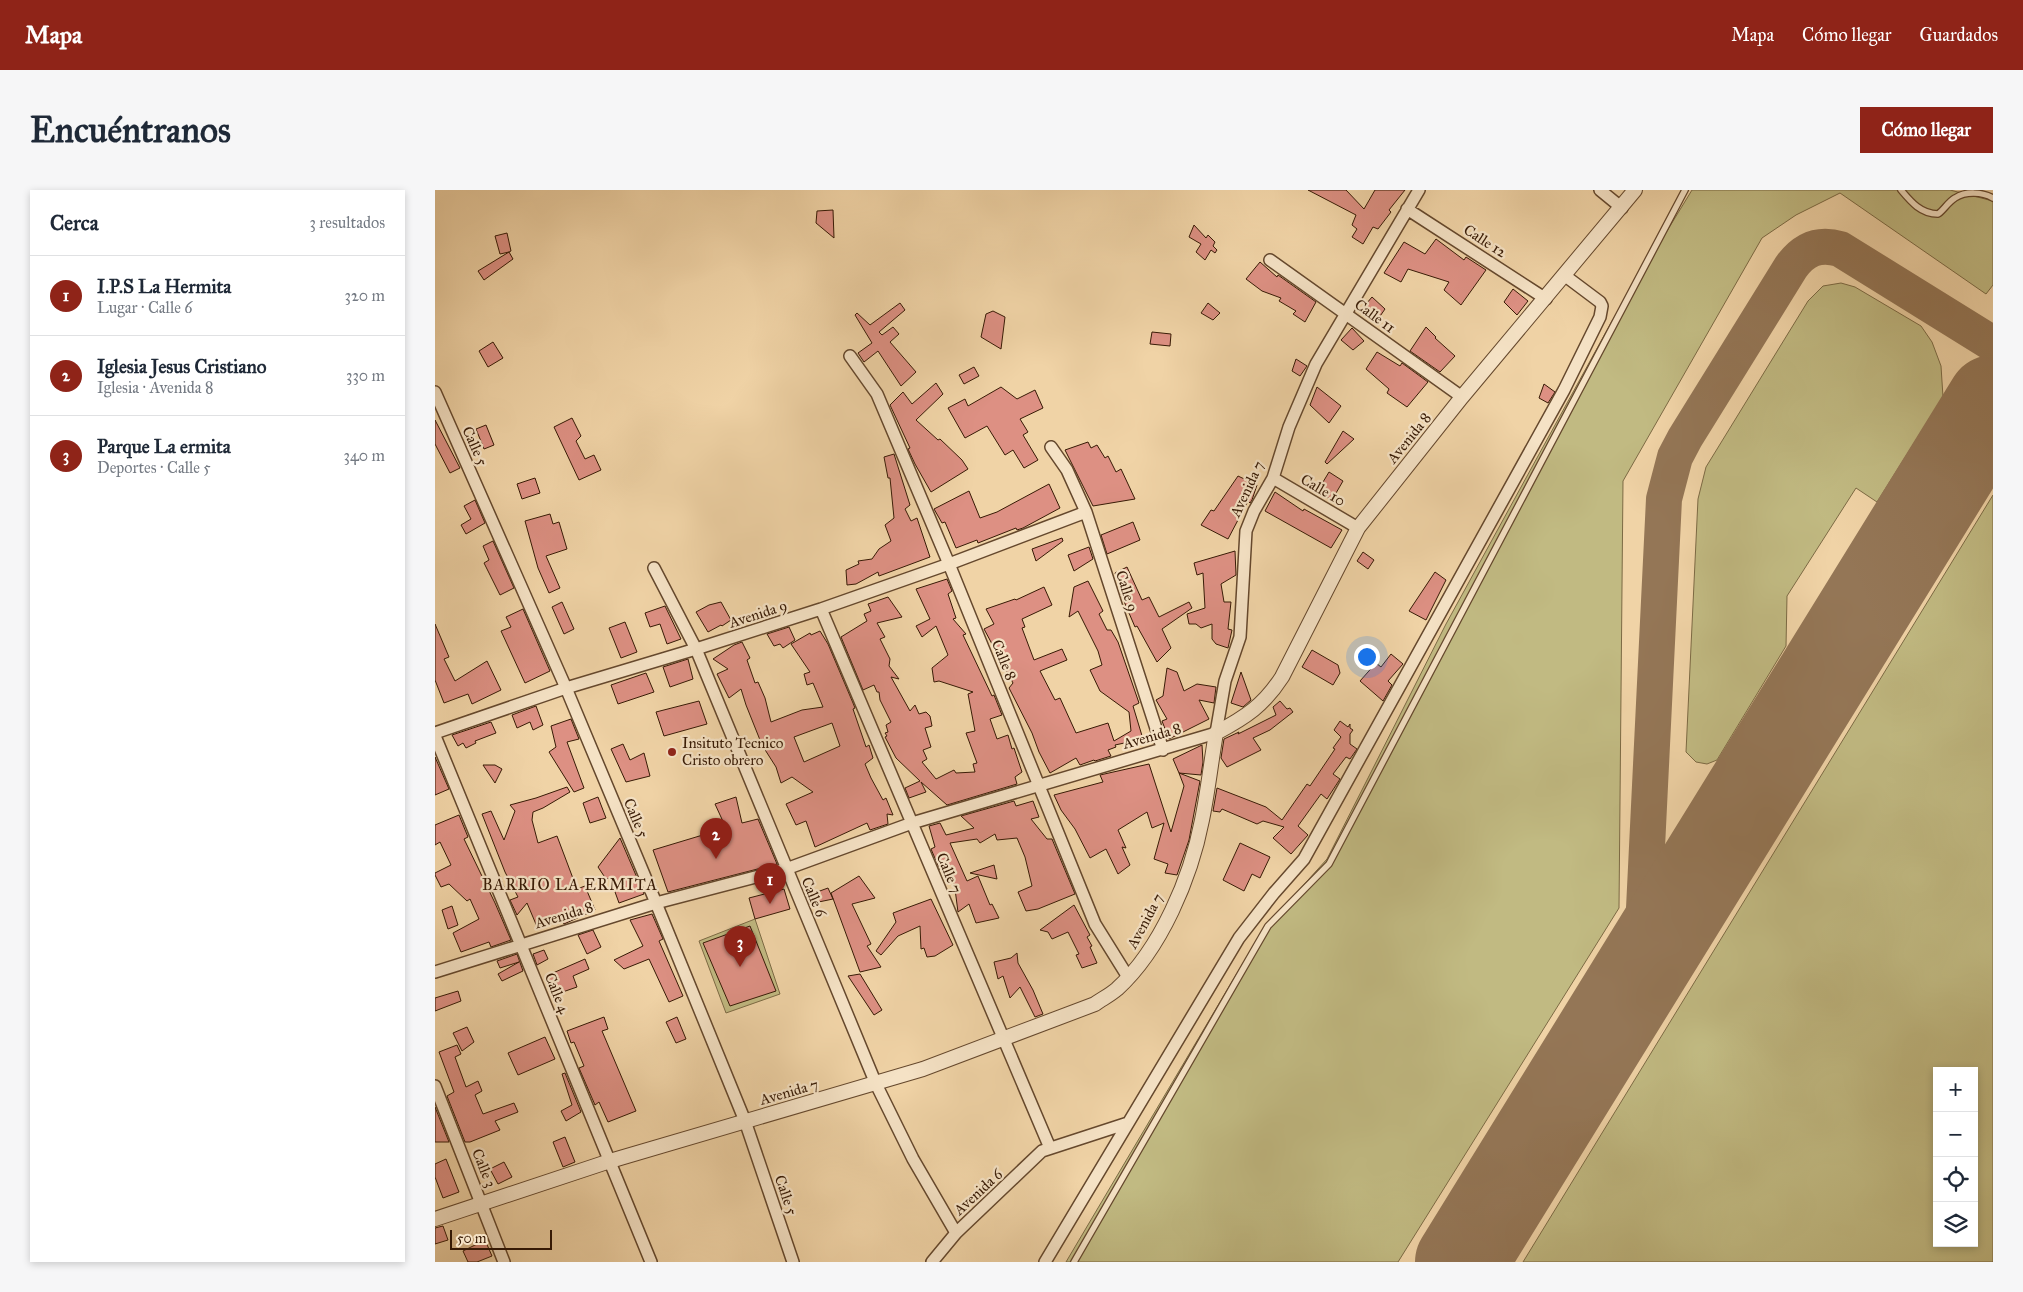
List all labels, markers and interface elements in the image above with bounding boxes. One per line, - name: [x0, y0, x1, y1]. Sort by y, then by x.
- text: Mapa: [25, 20, 82, 50]
- text: Mapa: [1731, 24, 1774, 46]
- text: Cómo llegar: [1802, 24, 1892, 46]
- text: Guardados: [1920, 24, 1998, 46]
- button: Cómo llegar: [1860, 107, 1993, 153]
- text: Encuéntranos: [30, 109, 231, 152]
- text: Cerca: [50, 210, 99, 236]
- text: 3 resultados: [310, 213, 385, 232]
- street label: Calle 12: [1460, 221, 1510, 262]
- text: I.P.S La Hermita: [97, 275, 231, 298]
- text: 1: [63, 286, 69, 305]
- text: 320 m: [345, 286, 385, 305]
- street label: Calle 11: [1351, 295, 1399, 337]
- text: Lugar · Calle 6: [97, 298, 193, 317]
- text: Iglesia Jesus Cristiano: [97, 355, 267, 378]
- text: 2: [62, 366, 70, 385]
- text: 330 m: [346, 366, 385, 385]
- text: Iglesia · Avenida 8: [97, 378, 213, 397]
- street label: Avenida 8: [1382, 409, 1435, 468]
- street label: Calle 5: [458, 424, 492, 468]
- text: Parque La ermita: [97, 435, 231, 458]
- text: 3: [63, 446, 69, 465]
- text: 340 m: [343, 446, 385, 465]
- text: Deportes · Calle 5: [97, 458, 211, 477]
- street label: Avenida 7: [1226, 458, 1268, 521]
- street label: Calle 10: [1297, 470, 1349, 510]
- street label: Calle 9: [1112, 568, 1142, 614]
- street label: Avenida 9: [726, 596, 789, 632]
- street label: Calle 8: [988, 637, 1020, 683]
- your location: [1354, 644, 1380, 670]
- street label: Avenida 8: [1120, 719, 1183, 753]
- place label: Insituto Tecnico Cristo obrero: [682, 734, 784, 769]
- marker: Insituto Tecnico Cristo obrero: [666, 746, 678, 758]
- street label: Calle 5: [620, 796, 652, 840]
- pin: 2: [700, 818, 732, 859]
- street label: Calle 7: [932, 850, 966, 896]
- pin: 1: [754, 863, 786, 904]
- street label: Calle 6: [798, 874, 831, 921]
- district label: BARRIO LA ERMITA: [482, 875, 658, 894]
- street label: Avenida 7: [1122, 890, 1167, 953]
- street label: Avenida 8: [532, 898, 595, 933]
- pin: 3: [724, 926, 756, 967]
- street label: Calle 4: [541, 970, 574, 1017]
- map controls: [1933, 1067, 1978, 1247]
- button: +: [1933, 1067, 1978, 1112]
- street label: Avenida 7: [757, 1075, 820, 1109]
- button: −: [1933, 1112, 1978, 1157]
- street label: Calle 3: [468, 1146, 500, 1190]
- button: locate: [1933, 1157, 1978, 1202]
- street label: Avenida 6: [949, 1164, 1007, 1220]
- street label: Calle 5: [771, 1173, 801, 1217]
- button: layers: [1933, 1202, 1978, 1247]
- scale bar: [450, 1227, 553, 1250]
- text: 50 m: [457, 1230, 486, 1247]

